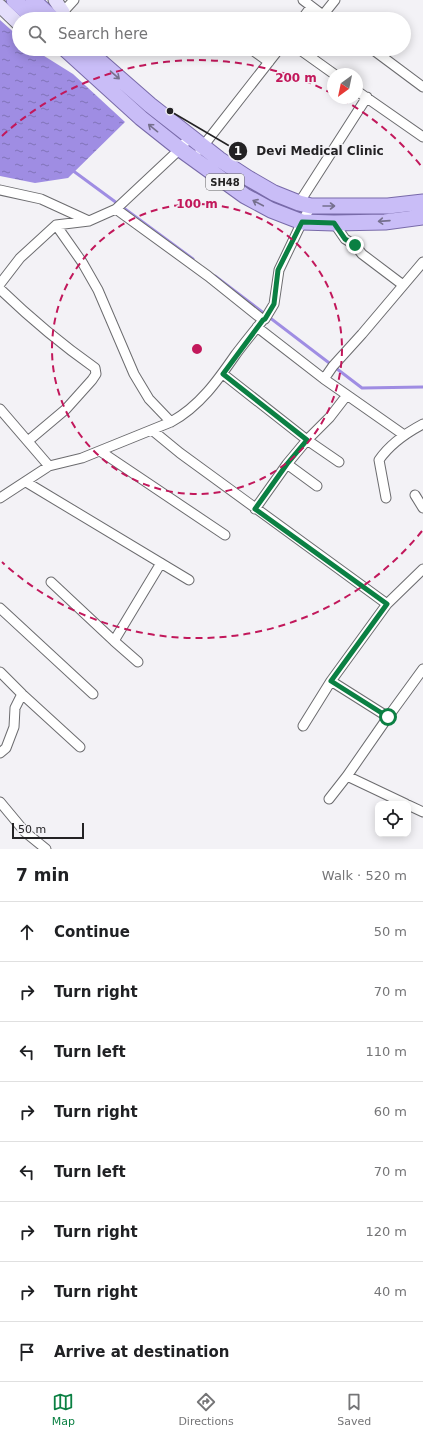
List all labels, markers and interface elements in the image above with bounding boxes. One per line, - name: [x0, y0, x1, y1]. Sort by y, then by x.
- search box: [12, 12, 411, 56]
- icon: search: [26, 23, 48, 45]
- text: Search here: [58, 25, 148, 43]
- north arrow: [327, 68, 363, 104]
- one-way arrow: [109, 70, 120, 79]
- text: 200 m: [275, 71, 317, 85]
- one-way arrow: [147, 123, 158, 132]
- callout: Devi Medical Clinic: [228, 139, 391, 163]
- text: 1: [234, 144, 242, 158]
- text: Devi Medical Clinic: [256, 144, 384, 158]
- road number: SH48: [206, 174, 244, 190]
- text: 100 m: [176, 197, 218, 211]
- one-way arrow: [252, 199, 264, 206]
- one-way arrow: [322, 202, 335, 210]
- one-way arrow: [378, 218, 391, 225]
- route end: [346, 236, 364, 254]
- centre of rings: [190, 342, 204, 356]
- route start: [379, 708, 397, 726]
- map controls: [375, 801, 411, 837]
- button: locate: [375, 801, 411, 837]
- scale bar: [12, 821, 84, 840]
- text: 50 m: [18, 823, 46, 836]
- text: 7 min: [16, 865, 69, 885]
- text: Walk · 520 m: [322, 868, 407, 883]
- icon: ahead: [16, 921, 38, 943]
- text: Continue: [54, 923, 130, 941]
- text: 50 m: [374, 924, 407, 939]
- icon: right: [16, 981, 38, 1003]
- text: Turn right: [54, 983, 138, 1001]
- text: 70 m: [374, 984, 407, 999]
- icon: left: [16, 1041, 38, 1063]
- text: Turn left: [54, 1043, 126, 1061]
- text: 110 m: [365, 1044, 407, 1059]
- icon: right: [16, 1101, 38, 1123]
- text: Turn right: [54, 1103, 138, 1121]
- text: 60 m: [374, 1104, 407, 1119]
- icon: left: [16, 1161, 38, 1183]
- text: Turn left: [54, 1163, 126, 1181]
- text: 70 m: [374, 1164, 407, 1179]
- icon: right: [16, 1221, 38, 1243]
- text: Turn right: [54, 1223, 138, 1241]
- text: 120 m: [365, 1224, 407, 1239]
- icon: right: [16, 1281, 38, 1303]
- text: Turn right: [54, 1283, 138, 1301]
- text: 40 m: [374, 1284, 407, 1299]
- icon: arrive: [16, 1341, 38, 1363]
- text: Arrive at destination: [54, 1343, 229, 1361]
- tab: Map: [52, 1391, 75, 1428]
- tab: Directions: [178, 1391, 234, 1428]
- tab: Saved: [337, 1391, 371, 1428]

